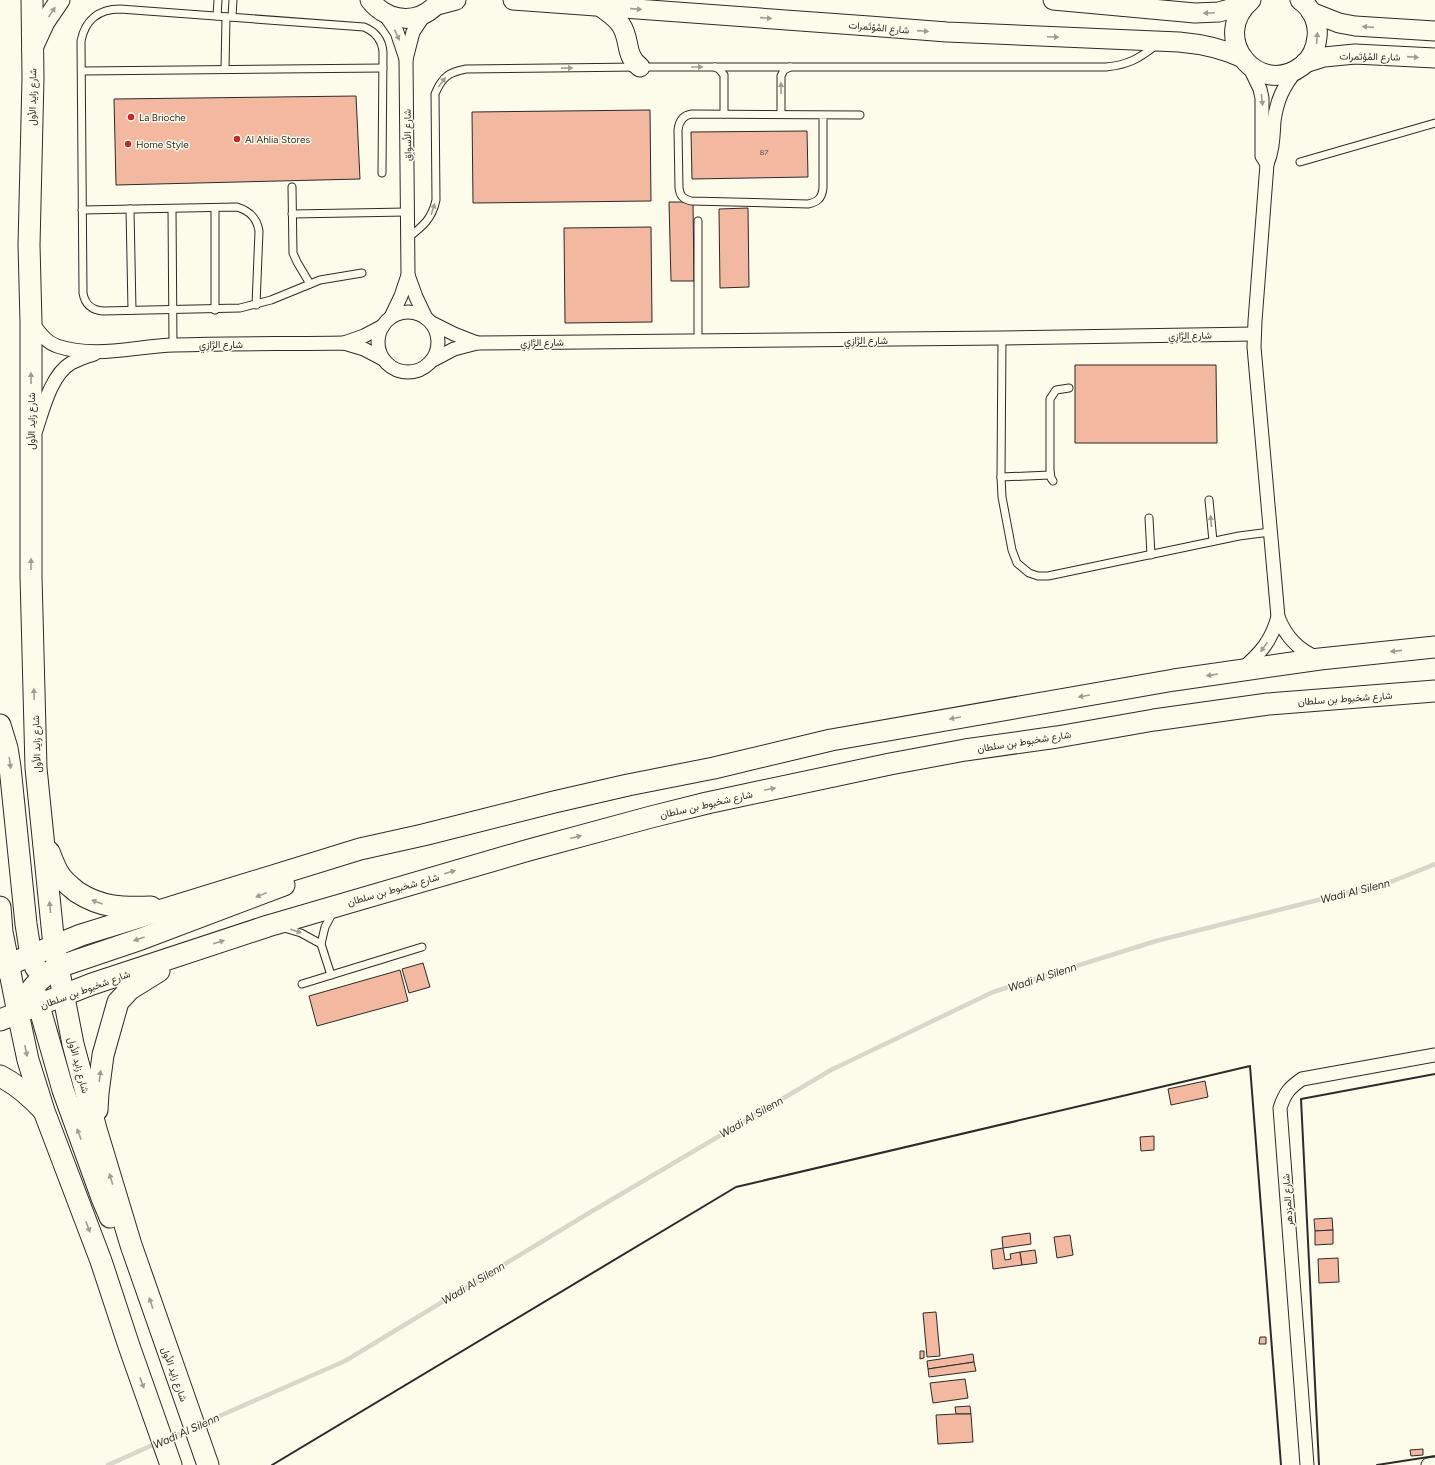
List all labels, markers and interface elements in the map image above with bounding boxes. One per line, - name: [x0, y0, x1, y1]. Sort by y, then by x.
- one-way arrow: [630, 5, 642, 12]
- one-way arrow: [48, 7, 56, 17]
- one-way arrow: [1203, 9, 1215, 16]
- one-way arrow: [760, 15, 772, 22]
- street label: شارع المُؤتَمرات: [848, 18, 910, 37]
- one-way arrow: [1362, 23, 1374, 30]
- one-way arrow: [917, 27, 929, 34]
- one-way arrow: [394, 29, 400, 41]
- one-way arrow: [1313, 32, 1320, 44]
- one-way arrow: [1047, 33, 1059, 40]
- street label: شارع المُؤتَمرات: [1339, 49, 1401, 64]
- one-way arrow: [1407, 53, 1419, 60]
- one-way arrow: [691, 64, 704, 70]
- one-way arrow: [561, 65, 574, 71]
- street label: شارع زايد الأول: [26, 68, 40, 126]
- one-way arrow: [438, 76, 446, 87]
- one-way arrow: [778, 81, 784, 94]
- one-way arrow: [1259, 94, 1265, 106]
- street label: شارع الأسواق: [401, 109, 414, 161]
- place label: La Brioche: [139, 111, 186, 124]
- marker: La Brioche: [126, 112, 136, 122]
- place label: Al Ahlia Stores: [245, 133, 310, 146]
- marker: Al Ahlia Stores: [232, 134, 242, 144]
- place label: Home Style: [136, 138, 189, 151]
- marker: Home Style: [123, 139, 133, 149]
- house number: 87: [759, 147, 769, 157]
- one-way arrow: [430, 203, 436, 215]
- street label: شارع الرَّازِي: [1168, 329, 1212, 344]
- street label: شارع الرَّازِي: [844, 334, 888, 349]
- street label: شارع الرَّازِي: [520, 336, 564, 351]
- street label: شارع الرَّازِي: [199, 338, 243, 353]
- one-way arrow: [28, 371, 34, 384]
- street label: شارع زايد الأول: [25, 392, 38, 450]
- one-way arrow: [1208, 515, 1215, 527]
- one-way arrow: [28, 557, 34, 570]
- one-way arrow: [1260, 641, 1268, 652]
- one-way arrow: [1390, 647, 1402, 654]
- one-way arrow: [1206, 672, 1218, 678]
- one-way arrow: [31, 688, 38, 700]
- street label: شارع شخبوط بن سلطان: [1297, 689, 1393, 708]
- one-way arrow: [1077, 693, 1090, 699]
- street label: شارع زايد الأول: [29, 715, 44, 773]
- one-way arrow: [949, 715, 962, 721]
- street label: شارع شخبوط بن سلطان: [976, 728, 1072, 755]
- one-way arrow: [7, 757, 13, 769]
- one-way arrow: [763, 786, 776, 792]
- street label: شارع شخبوط بن سلطان: [658, 787, 754, 821]
- one-way arrow: [570, 834, 582, 840]
- one-way arrow: [445, 869, 457, 875]
- street label: شارع شخبوط بن سلطان: [346, 870, 441, 909]
- water label: Wadi Al Silenn: [1319, 877, 1391, 906]
- one-way arrow: [255, 892, 267, 898]
- one-way arrow: [90, 899, 102, 905]
- one-way arrow: [46, 901, 53, 913]
- one-way arrow: [290, 929, 302, 935]
- one-way arrow: [133, 937, 145, 943]
- one-way arrow: [213, 939, 225, 945]
- water label: Wadi Al Silenn: [1006, 960, 1078, 995]
- street label: شارع شخبوط بن سلطان: [38, 967, 132, 1012]
- street label: شارع زايد الأول: [65, 1036, 92, 1095]
- one-way arrow: [24, 1045, 30, 1057]
- one-way arrow: [97, 1070, 103, 1082]
- water label: Wadi Al Silenn: [717, 1094, 785, 1141]
- one-way arrow: [75, 1128, 81, 1140]
- one-way arrow: [108, 1173, 114, 1185]
- street label: شارع المزدهر: [1279, 1173, 1296, 1227]
- one-way arrow: [85, 1221, 91, 1233]
- water label: Wadi Al Silenn: [439, 1260, 507, 1307]
- one-way arrow: [147, 1297, 153, 1309]
- street label: شارع زايد الأول: [159, 1345, 190, 1403]
- one-way arrow: [139, 1377, 145, 1389]
- water label: Wadi Al Silenn: [151, 1411, 221, 1452]

